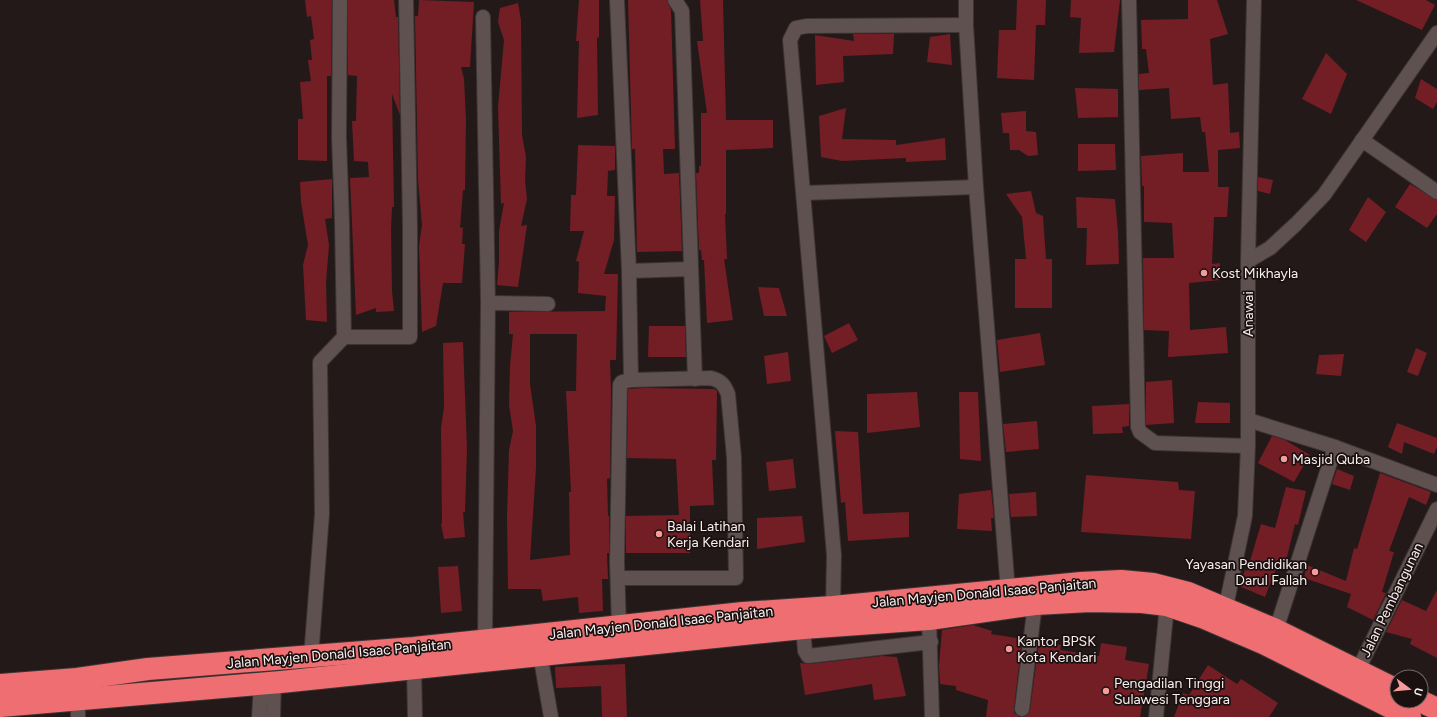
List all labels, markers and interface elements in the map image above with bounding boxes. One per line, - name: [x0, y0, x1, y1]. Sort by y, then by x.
- place label: Kost Mikhayla: [1212, 265, 1298, 282]
- marker: Kost Mikhayla: [1199, 268, 1209, 278]
- street label: Anawai: [1240, 291, 1257, 337]
- place label: Masjid Quba: [1292, 451, 1370, 468]
- marker: Masjid Quba: [1279, 454, 1289, 464]
- place label: Balai Latihan Kerja Kendari: [667, 518, 749, 551]
- marker: Balai Latihan Kerja Kendari: [654, 529, 664, 539]
- street label: Jalan Pembangunan: [1357, 540, 1427, 660]
- place label: Yayasan Pendidikan Darul Fallah: [1185, 556, 1307, 589]
- marker: Yayasan Pendidikan Darul Fallah: [1310, 567, 1320, 577]
- street label: Jalan Mayjen Donald Isaac Panjaitan: [871, 575, 1097, 611]
- street label: Jalan Mayjen Donald Isaac Panjaitan: [548, 603, 774, 643]
- place label: Kantor BPSK Kota Kendari: [1017, 633, 1097, 666]
- street label: Jalan Mayjen Donald Isaac Panjaitan: [226, 636, 452, 672]
- marker: Kantor BPSK Kota Kendari: [1004, 644, 1014, 654]
- north arrow: [1389, 669, 1429, 709]
- place label: Pengadilan Tinggi Sulawesi Tenggara: [1114, 675, 1230, 708]
- marker: Pengadilan Tinggi Sulawesi Tenggara: [1101, 686, 1111, 696]
- text: U: [1411, 686, 1425, 697]

